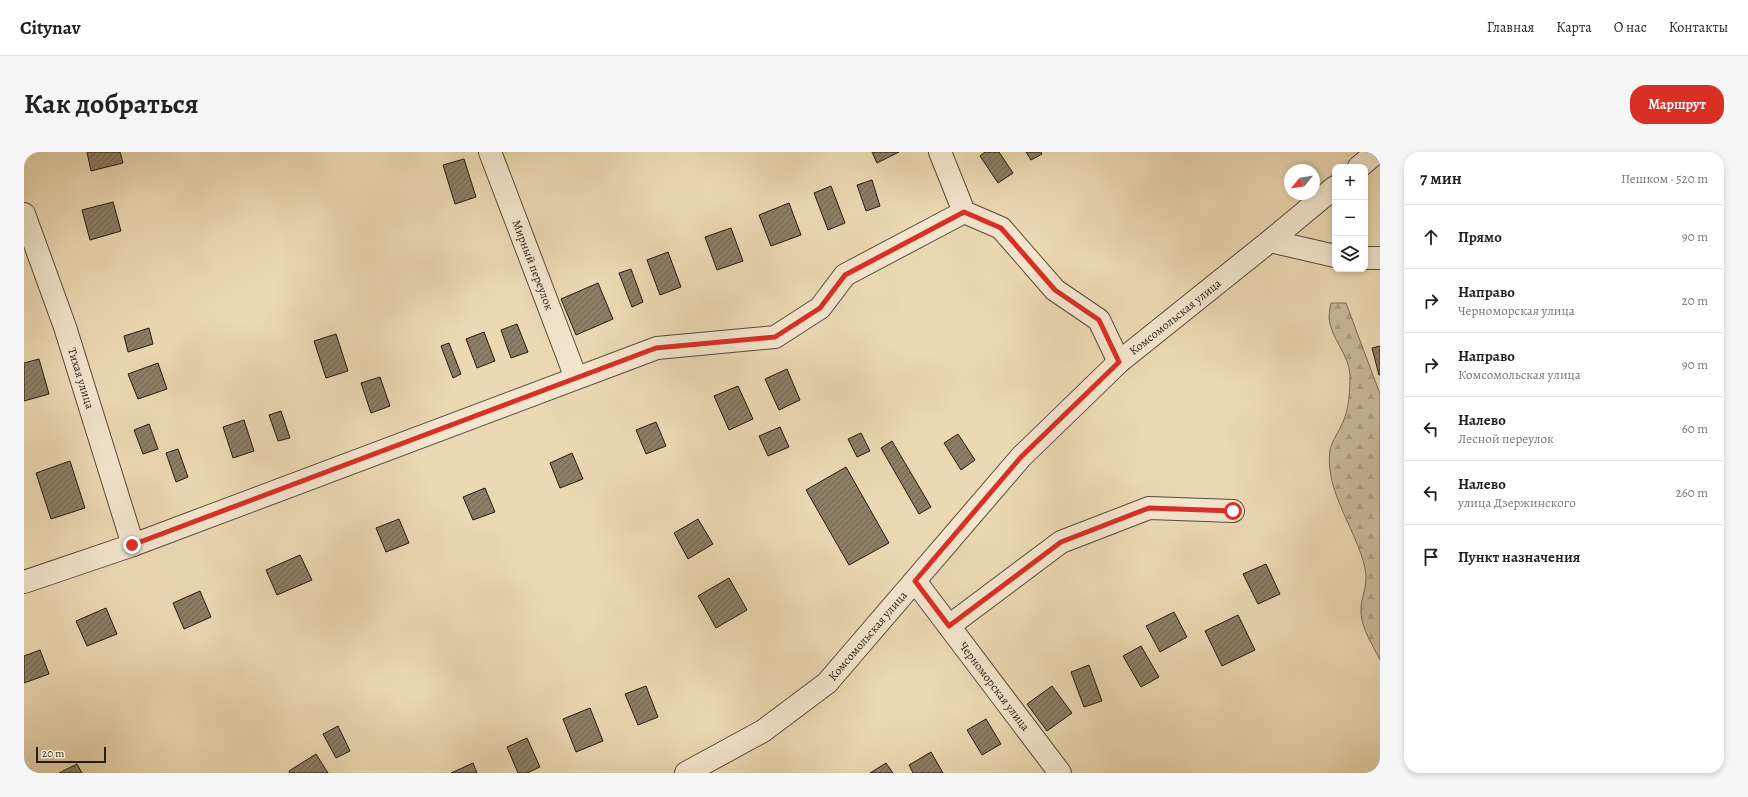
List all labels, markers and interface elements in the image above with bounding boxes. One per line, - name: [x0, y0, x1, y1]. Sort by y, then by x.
- text: Citynav: [20, 15, 81, 41]
- text: Главная: [1487, 18, 1534, 37]
- text: Карта: [1556, 18, 1592, 37]
- text: О нас: [1614, 18, 1647, 37]
- text: Контакты: [1669, 18, 1728, 37]
- text: Как добраться: [24, 85, 199, 123]
- button: Маршрут: [1630, 85, 1724, 124]
- north arrow: [1284, 164, 1320, 200]
- map controls: [1332, 164, 1368, 272]
- button: +: [1332, 164, 1368, 200]
- text: 7 мин: [1420, 167, 1462, 190]
- text: Пешком · 520 m: [1621, 170, 1708, 187]
- button: −: [1332, 200, 1368, 236]
- street label: Мирный переулок: [509, 218, 558, 313]
- icon: ahead: [1420, 226, 1442, 248]
- text: Прямо: [1458, 227, 1502, 247]
- text: 90 m: [1682, 228, 1708, 245]
- button: layers: [1332, 236, 1368, 272]
- street label: Комсомольская улица: [1126, 275, 1225, 359]
- text: Направо: [1458, 282, 1515, 302]
- icon: right: [1420, 290, 1442, 312]
- text: 20 m: [1682, 292, 1708, 309]
- text: Черноморская улица: [1458, 302, 1575, 319]
- street label: Тихая улица: [64, 346, 98, 411]
- text: Направо: [1458, 346, 1515, 366]
- icon: right: [1420, 354, 1442, 376]
- text: 90 m: [1682, 356, 1708, 373]
- text: Комсомольская улица: [1458, 366, 1581, 383]
- text: Налево: [1458, 410, 1506, 430]
- icon: left: [1420, 418, 1442, 440]
- text: 60 m: [1682, 420, 1708, 437]
- text: Лесной переулок: [1458, 430, 1554, 447]
- text: Налево: [1458, 474, 1506, 494]
- icon: left: [1420, 482, 1442, 504]
- text: 260 m: [1675, 484, 1708, 501]
- text: улица Дзержинского: [1458, 494, 1576, 511]
- route start: [1224, 502, 1242, 520]
- route end: [123, 536, 141, 554]
- icon: arrive: [1420, 546, 1442, 568]
- text: Пункт назначения: [1458, 547, 1580, 567]
- street label: Комсомольская улица: [825, 587, 911, 684]
- street label: Черноморская улица: [956, 638, 1034, 735]
- scale bar: [36, 745, 106, 764]
- text: 20 m: [42, 746, 64, 761]

